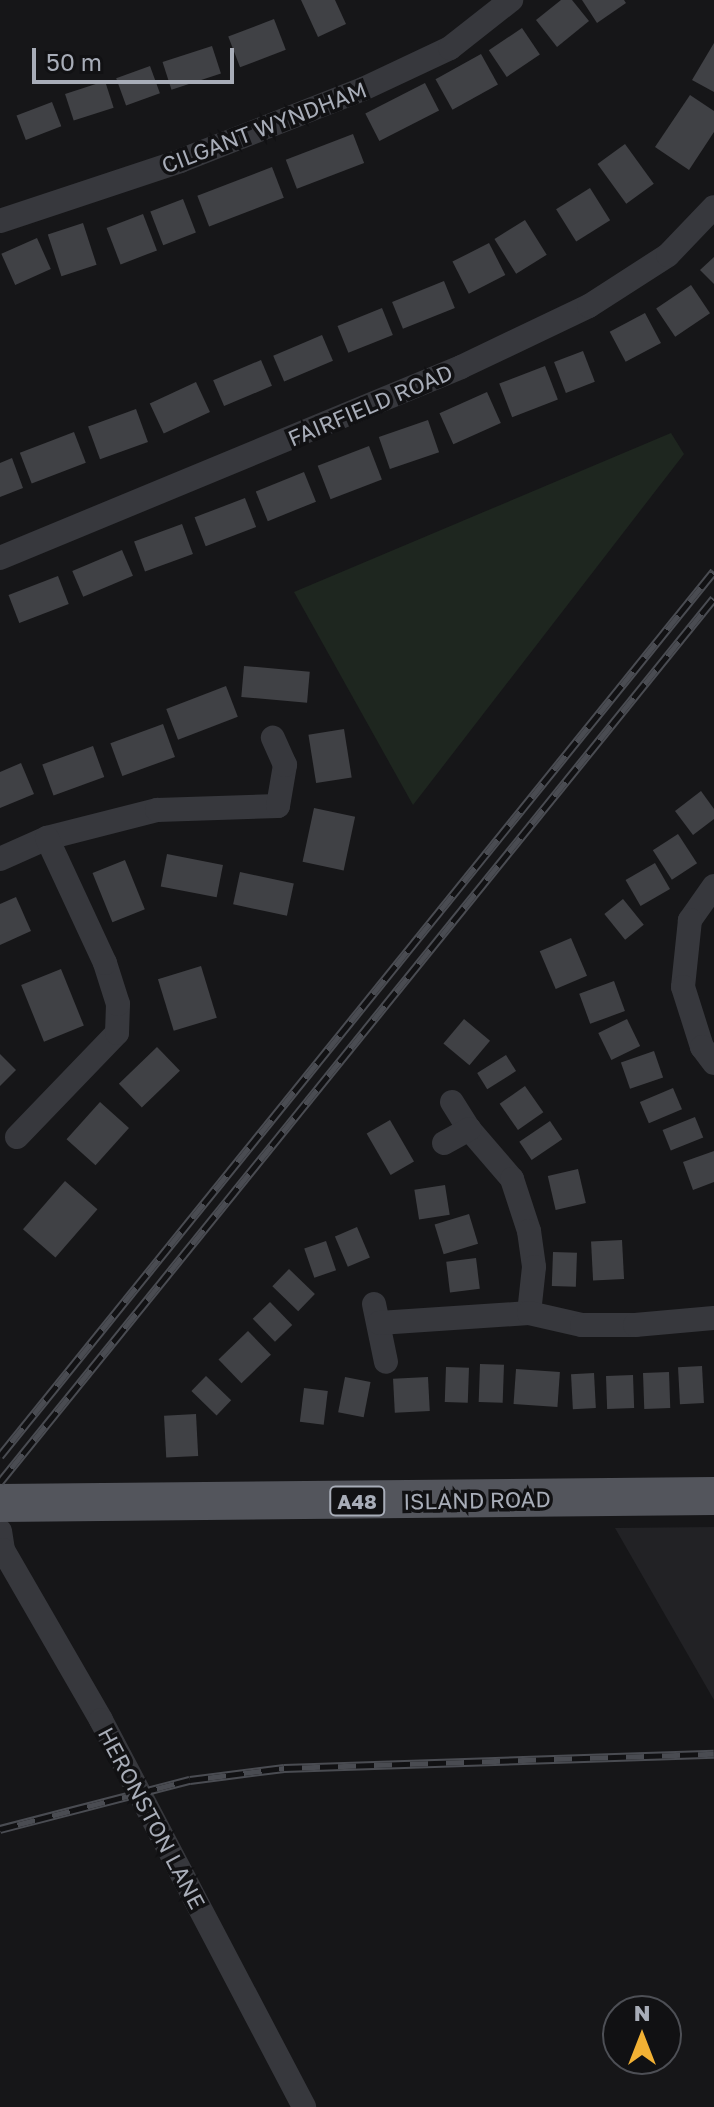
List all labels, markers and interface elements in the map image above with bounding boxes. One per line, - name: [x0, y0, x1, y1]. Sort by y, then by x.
- scale bar: [36, 32, 238, 82]
- text: 50 m: [46, 47, 102, 76]
- street label: CILGANT WYNDHAM: [158, 76, 370, 178]
- street label: FAIRFIELD ROAD: [284, 358, 456, 452]
- road number: A48: [329, 1485, 385, 1517]
- street label: ISLAND ROAD: [403, 1486, 551, 1514]
- street label: HERONSTON LANE: [93, 1723, 211, 1913]
- north arrow: [602, 1995, 682, 2075]
- text: N: [634, 1999, 650, 2026]

